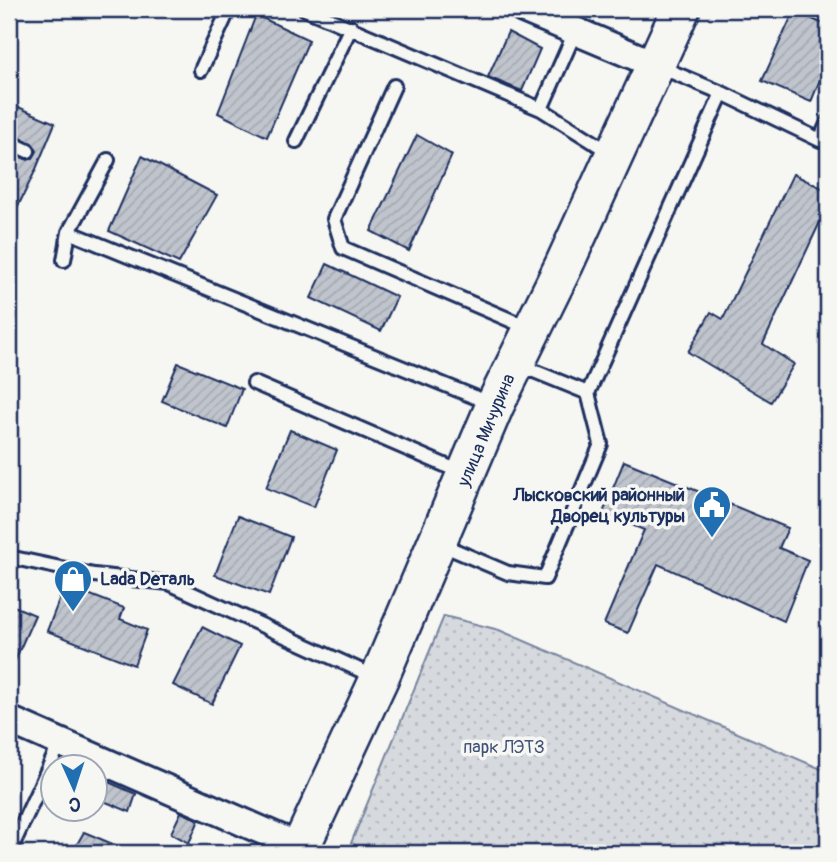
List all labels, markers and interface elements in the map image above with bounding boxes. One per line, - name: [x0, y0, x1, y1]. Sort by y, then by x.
- street label: улица Мичурина: [452, 370, 521, 491]
- place label: Лысковский районный Дворец культуры: [512, 484, 685, 528]
- public building icon: Лысковский районный Дворец культуры: [691, 484, 733, 539]
- shop icon: Lada Dеталь: [52, 558, 94, 613]
- place label: Lada Dеталь: [100, 568, 195, 591]
- park label: парк ЛЭТЗ: [463, 736, 545, 759]
- north arrow: [38, 754, 108, 824]
- text: С: [68, 792, 81, 816]

